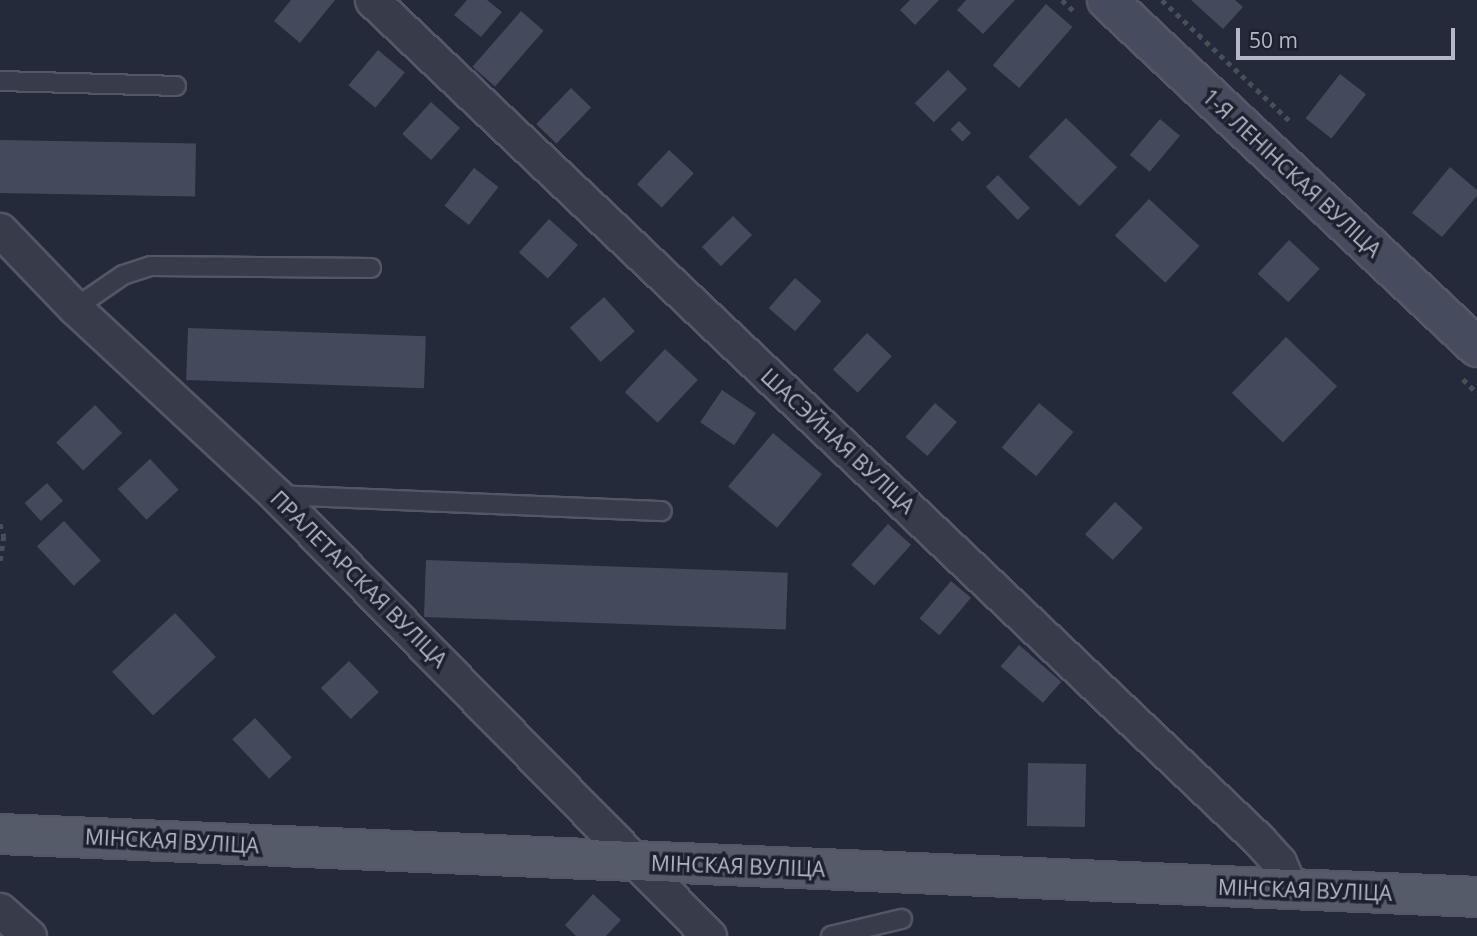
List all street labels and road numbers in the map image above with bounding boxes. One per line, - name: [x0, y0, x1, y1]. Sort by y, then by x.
- street label: 1-Я ЛЕНІНСКАЯ ВУЛІЦА: [1198, 84, 1386, 262]
- street label: ШАСЭЙНАЯ ВУЛІЦА: [756, 363, 920, 519]
- street label: ПРАЛЕТАРСКАЯ ВУЛІЦА: [266, 486, 452, 672]
- street label: МІНСКАЯ ВУЛІЦА: [84, 824, 260, 858]
- street label: МІНСКАЯ ВУЛІЦА: [651, 850, 825, 882]
- street label: МІНСКАЯ ВУЛІЦА: [1218, 874, 1392, 906]

